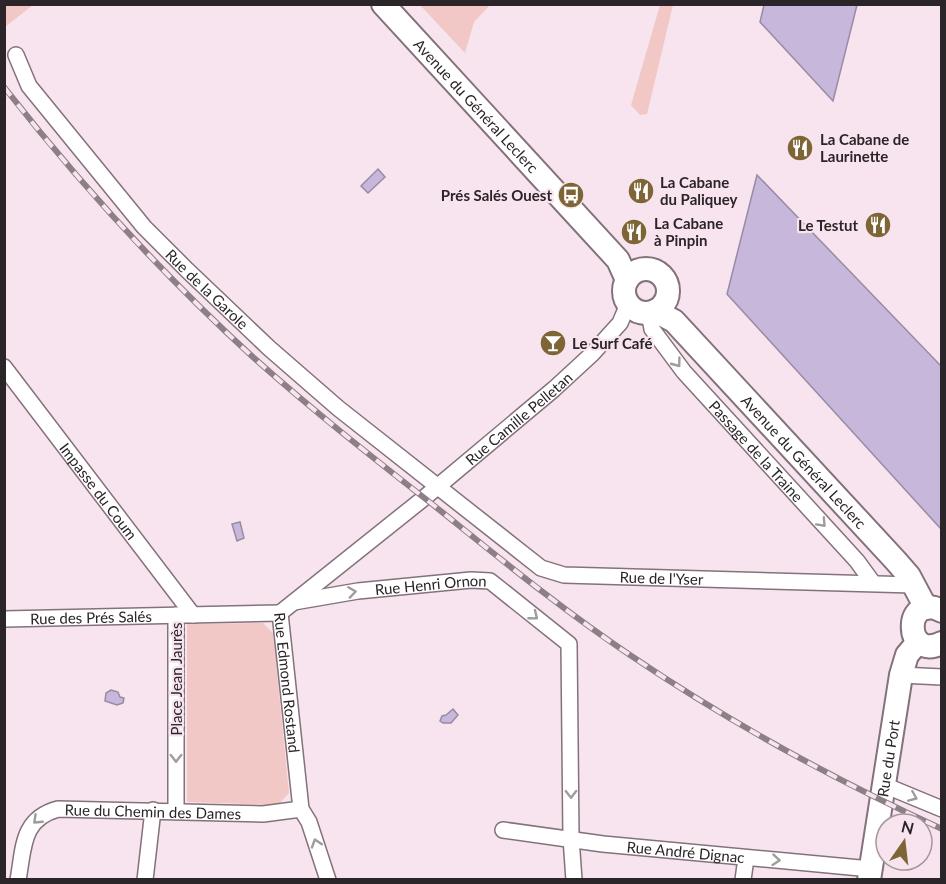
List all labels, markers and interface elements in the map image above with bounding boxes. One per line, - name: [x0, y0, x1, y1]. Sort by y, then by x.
- street label: Avenue du Général Leclerc: [410, 35, 542, 176]
- place label: La Cabane de Laurinette: [820, 130, 909, 165]
- restaurant icon: La Cabane de Laurinette: [785, 133, 815, 163]
- place label: La Cabane du Paliquey: [660, 173, 738, 208]
- restaurant icon: La Cabane du Paliquey: [626, 176, 656, 206]
- bus stop icon: Prés Salés Ouest: [556, 180, 586, 210]
- place label: Prés Salés Ouest: [441, 186, 552, 204]
- restaurant icon: Le Testut: [863, 210, 893, 240]
- place label: La Cabane à Pinpin: [654, 214, 723, 249]
- place label: Le Testut: [798, 216, 858, 234]
- restaurant icon: La Cabane à Pinpin: [619, 217, 649, 247]
- street label: Rue de la Garole: [162, 245, 252, 333]
- bar icon: Le Surf Café: [538, 328, 568, 358]
- place label: Le Surf Café: [572, 334, 653, 352]
- one-way arrow: [670, 356, 681, 367]
- street label: Rue Camille Pelletan: [462, 368, 576, 469]
- street label: Avenue du Général Leclerc: [738, 391, 870, 532]
- street label: Passage de la Traine: [706, 397, 807, 505]
- street label: Impasse du Coum: [56, 439, 141, 543]
- one-way arrow: [815, 516, 826, 526]
- street label: Rue de l'Yser: [619, 568, 704, 588]
- street label: Rue Henri Ornon: [374, 571, 487, 598]
- one-way arrow: [348, 587, 357, 599]
- street label: Rue des Prés Salés: [30, 607, 152, 627]
- one-way arrow: [527, 609, 538, 620]
- street label: Rue Edmond Rostand: [271, 612, 304, 754]
- street label: Place Jean Jaurès: [167, 623, 185, 735]
- street label: Rue du Port: [873, 718, 903, 798]
- one-way arrow: [170, 753, 182, 762]
- one-way arrow: [565, 789, 577, 798]
- one-way arrow: [907, 790, 918, 802]
- street label: Rue du Chemin des Dames: [64, 800, 241, 822]
- north arrow: [874, 812, 934, 872]
- one-way arrow: [34, 813, 44, 824]
- text: N: [899, 816, 916, 838]
- street label: Rue André Dignac: [626, 837, 745, 866]
- one-way arrow: [311, 838, 324, 849]
- one-way arrow: [771, 853, 780, 866]

